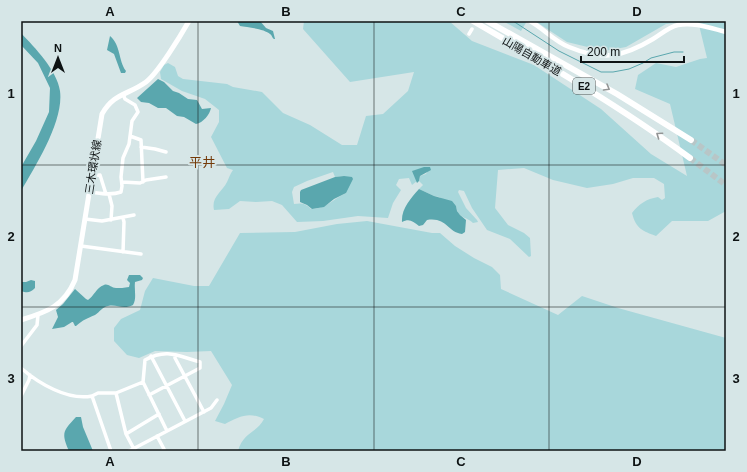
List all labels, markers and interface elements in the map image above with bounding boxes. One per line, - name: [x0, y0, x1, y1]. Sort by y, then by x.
- text: A: [105, 4, 115, 19]
- text: B: [281, 4, 291, 19]
- text: C: [456, 4, 466, 19]
- text: D: [632, 4, 642, 19]
- street label: 山陽自動車道: [500, 34, 564, 78]
- north arrow: [38, 38, 78, 78]
- scale bar: [581, 38, 684, 64]
- text: N: [54, 42, 62, 54]
- text: 200 m: [587, 45, 620, 59]
- road number: E2: [573, 78, 595, 94]
- one-way arrow: [603, 83, 610, 90]
- text: 1: [7, 86, 15, 101]
- text: 1: [732, 86, 740, 101]
- one-way arrow: [656, 132, 663, 140]
- street label: 三木環状線: [83, 139, 103, 195]
- district label: 平井: [189, 155, 215, 170]
- text: 2: [7, 229, 15, 244]
- text: 2: [732, 229, 740, 244]
- text: 3: [7, 371, 15, 386]
- text: 3: [732, 371, 740, 386]
- text: A: [105, 454, 115, 469]
- text: B: [281, 454, 291, 469]
- text: C: [456, 454, 466, 469]
- text: D: [632, 454, 642, 469]

